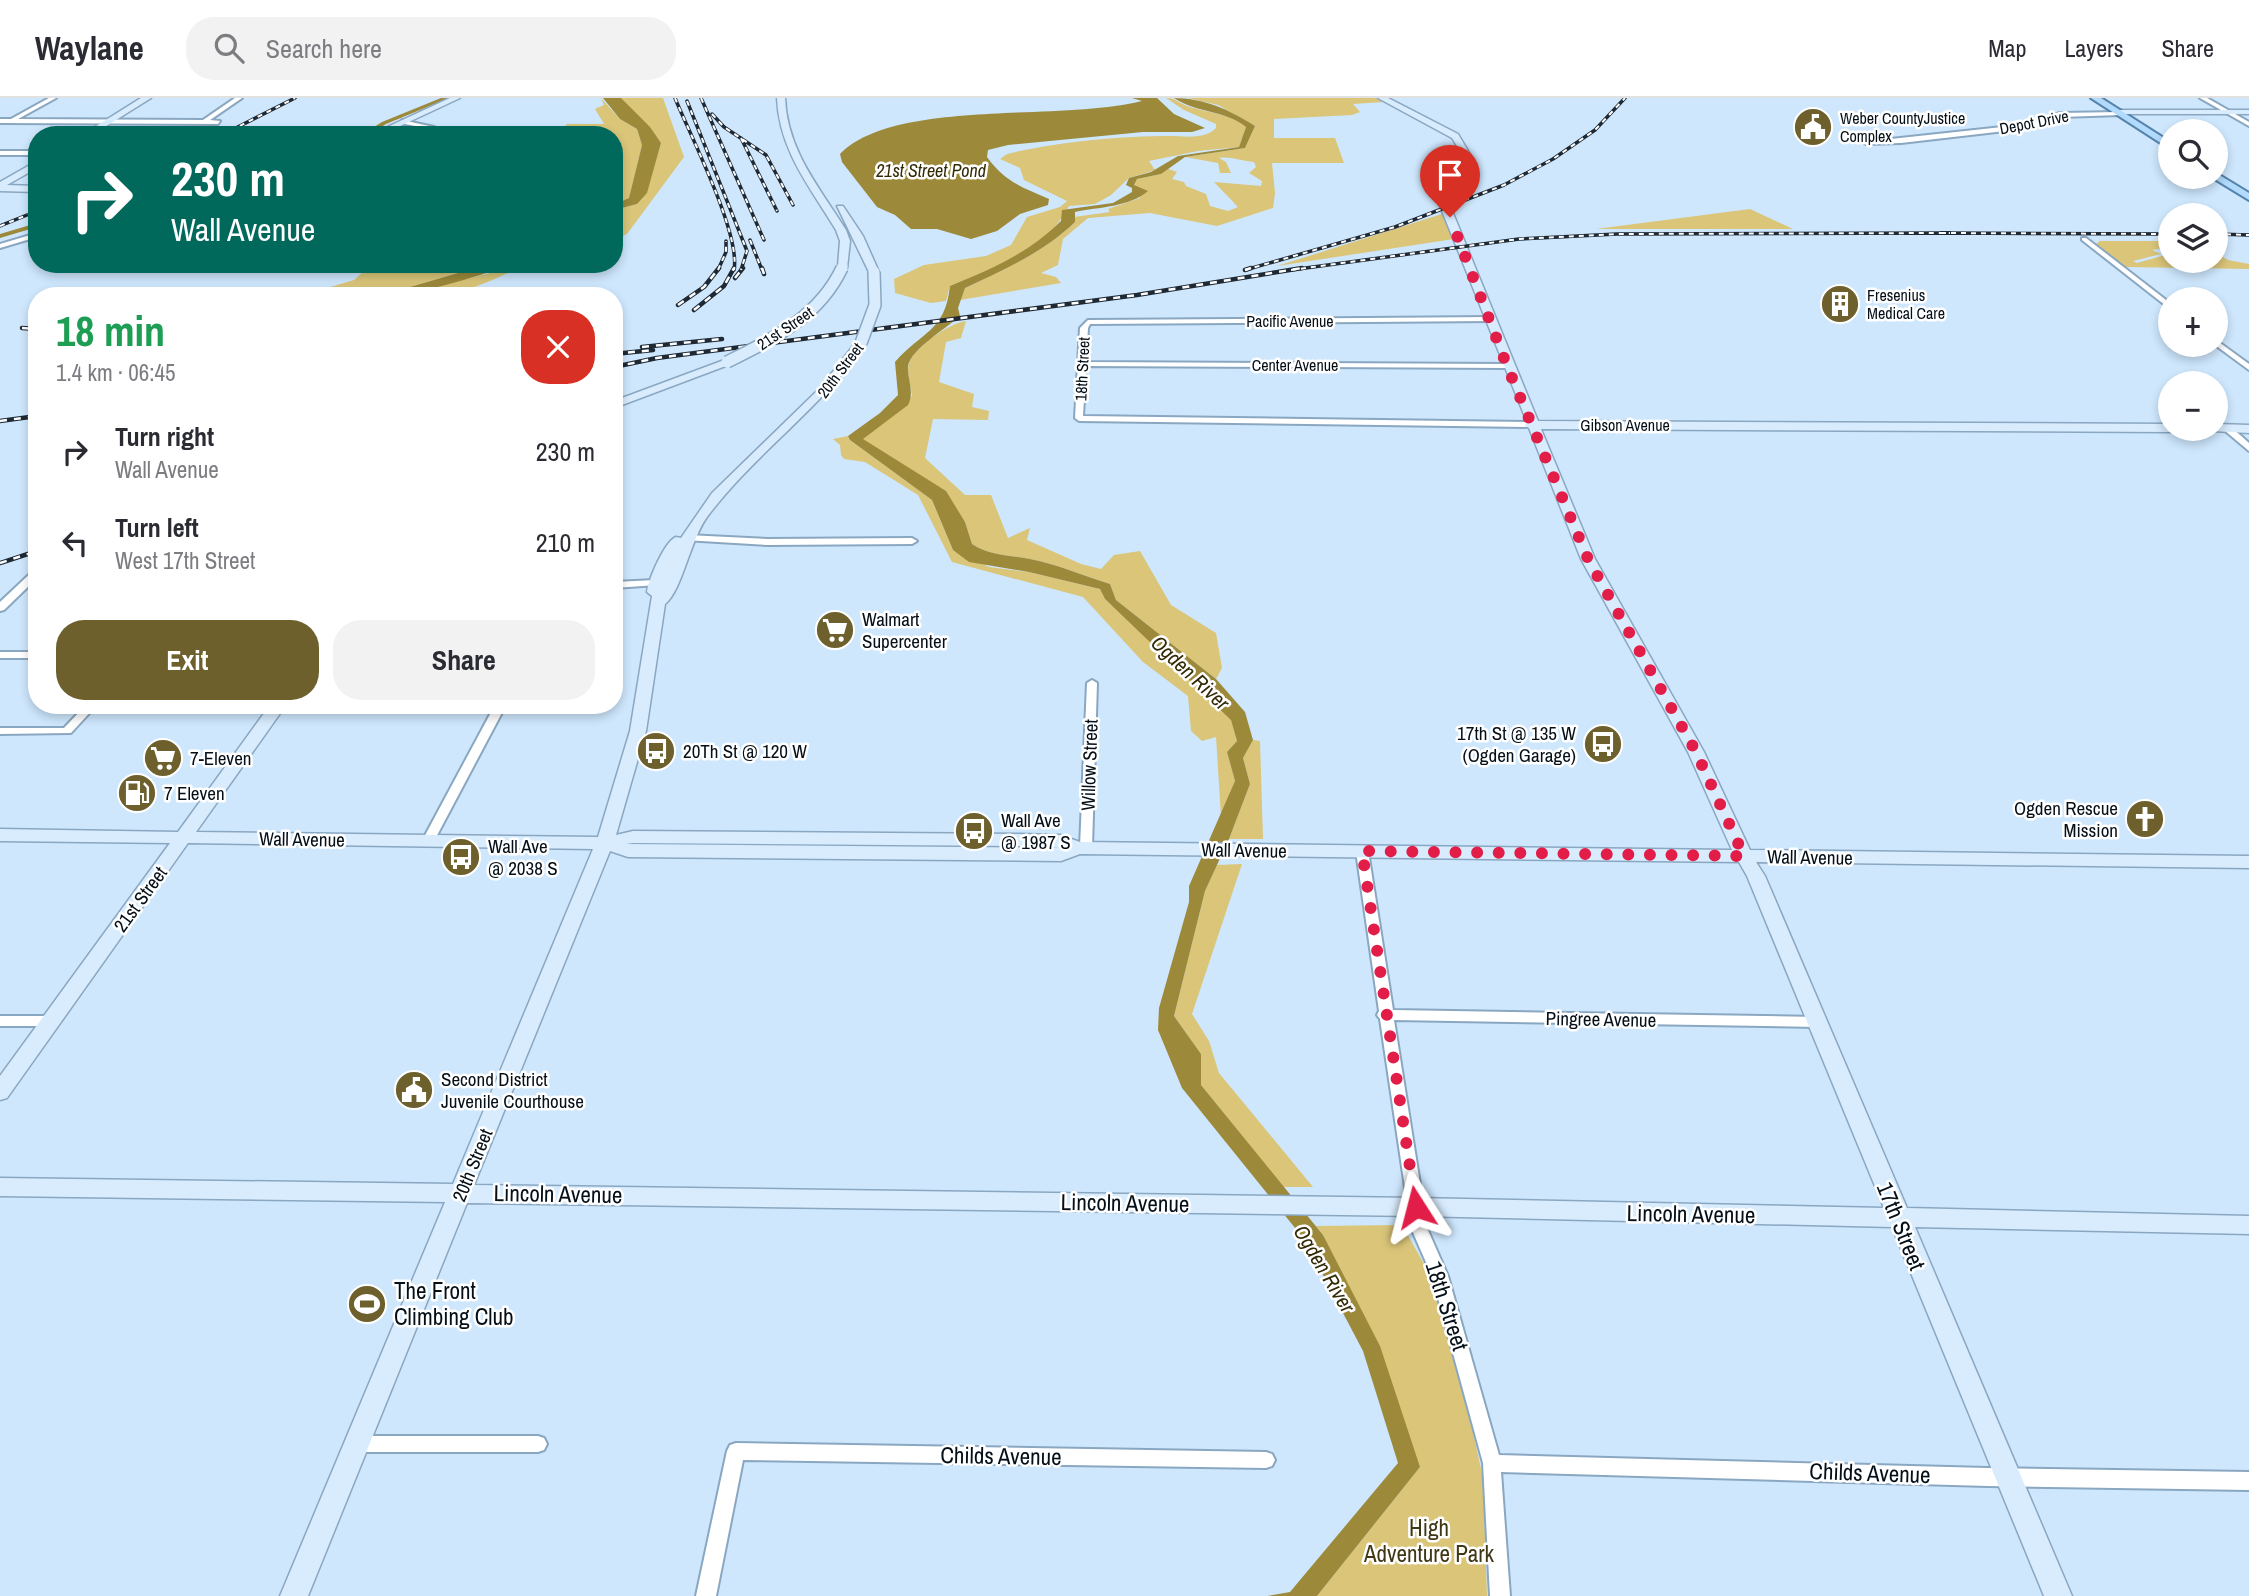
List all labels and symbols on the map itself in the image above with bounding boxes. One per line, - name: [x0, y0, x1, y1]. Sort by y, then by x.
- street label: Depot Drive: [1998, 105, 2070, 139]
- public building icon: Weber CountyJustice Complex: [1792, 106, 1834, 148]
- place label: Weber CountyJustice Complex: [1840, 107, 1965, 147]
- pin: [1420, 145, 1480, 217]
- water label: 21st Street Pond: [876, 158, 987, 183]
- building icon: Fresenius Medical Care: [1819, 283, 1861, 325]
- place label: Fresenius Medical Care: [1867, 284, 1945, 324]
- street label: 21st Street: [753, 301, 818, 355]
- street label: Pacific Avenue: [1246, 310, 1334, 332]
- street label: 18th Street: [1069, 336, 1095, 402]
- street label: 20th Street: [812, 337, 868, 402]
- street label: Center Avenue: [1252, 354, 1338, 376]
- street label: Gibson Avenue: [1580, 414, 1670, 436]
- place label: Walmart Supercenter: [862, 606, 948, 654]
- supermarket icon: Walmart Supercenter: [814, 609, 856, 651]
- water label: Ogden River: [1145, 629, 1237, 717]
- street label: Willow Street: [1074, 718, 1104, 811]
- place label: 17th St @ 135 W (Ogden Garage): [1457, 720, 1576, 768]
- bus stop icon: 17th St @ 135 W (Ogden Garage): [1582, 723, 1624, 765]
- bus stop icon: 20Th St @ 120 W: [635, 730, 677, 772]
- supermarket icon: 7-Eleven: [142, 737, 184, 779]
- place label: 20Th St @ 120 W: [683, 738, 807, 764]
- place label: 7-Eleven: [190, 745, 251, 771]
- fuel station icon: 7 Eleven: [116, 772, 158, 814]
- place label: 7 Eleven: [164, 780, 225, 806]
- place label: Ogden Rescue Mission: [2014, 795, 2118, 843]
- church icon: Ogden Rescue Mission: [2124, 798, 2166, 840]
- place label: Wall Ave @ 1987 S: [1001, 807, 1071, 855]
- bus stop icon: Wall Ave @ 1987 S: [953, 810, 995, 852]
- street label: Wall Avenue: [259, 825, 345, 853]
- place label: Wall Ave @ 2038 S: [488, 833, 558, 881]
- bus stop icon: Wall Ave @ 2038 S: [440, 836, 482, 878]
- street label: Wall Avenue: [1201, 836, 1287, 864]
- street label: Wall Avenue: [1767, 843, 1853, 871]
- street label: 21st Street: [107, 860, 173, 937]
- street label: Pingree Avenue: [1545, 1005, 1657, 1033]
- place label: Second District Juvenile Courthouse: [441, 1066, 584, 1114]
- public building icon: Second District Juvenile Courthouse: [393, 1069, 435, 1111]
- street label: 20th Street: [446, 1124, 499, 1205]
- position arrow: [1379, 1170, 1453, 1244]
- street label: Lincoln Avenue: [493, 1177, 623, 1210]
- street label: 17th Street: [1870, 1177, 1933, 1274]
- street label: Lincoln Avenue: [1060, 1186, 1190, 1219]
- street label: Lincoln Avenue: [1626, 1197, 1756, 1230]
- water label: Ogden River: [1287, 1219, 1363, 1319]
- street label: 18th Street: [1418, 1257, 1476, 1355]
- place label: The Front Climbing Club: [394, 1275, 514, 1332]
- sports icon: The Front Climbing Club: [346, 1283, 388, 1325]
- street label: Childs Avenue: [940, 1439, 1062, 1472]
- street label: Childs Avenue: [1809, 1455, 1931, 1490]
- park label: High Adventure Park: [1363, 1512, 1495, 1569]

